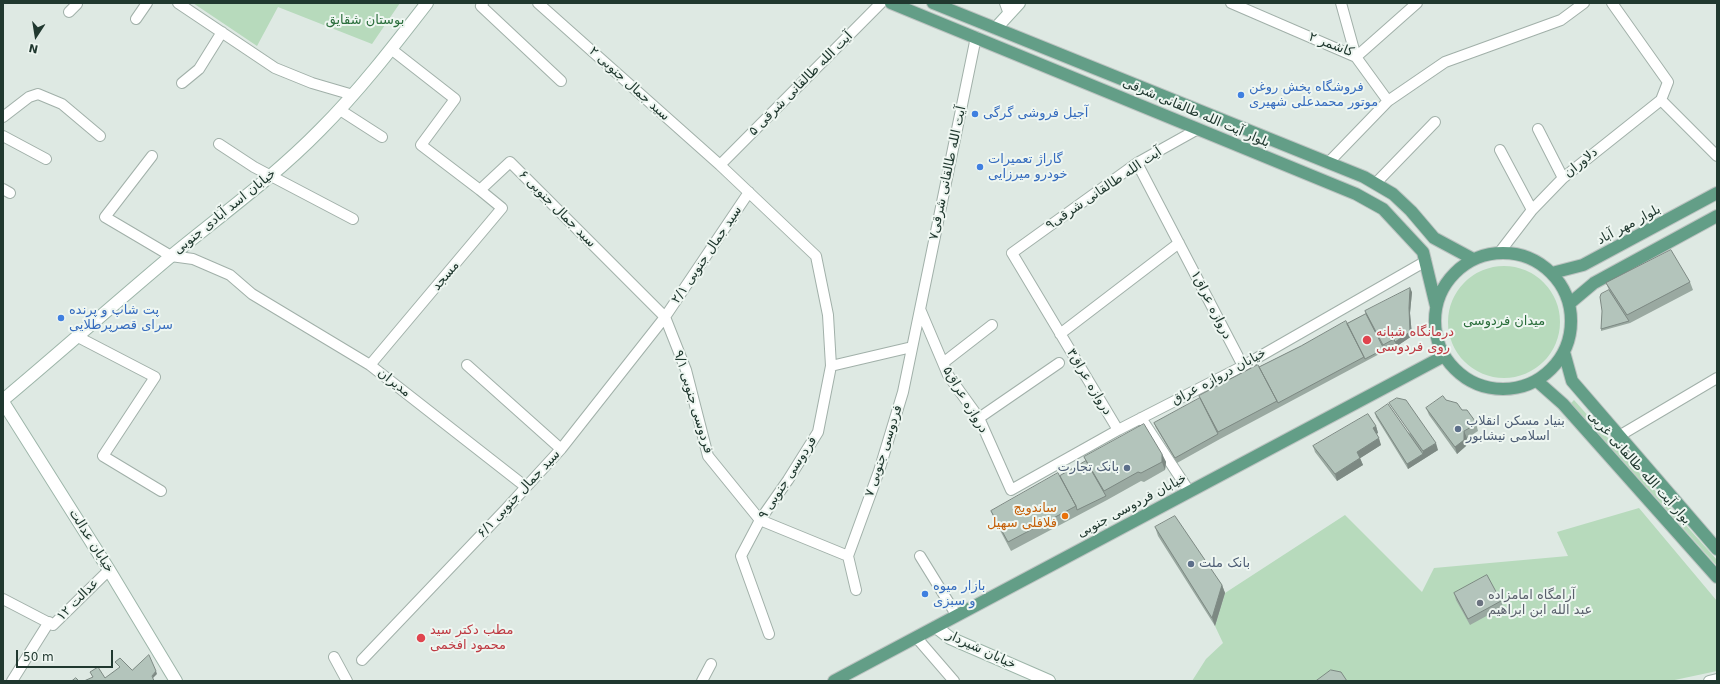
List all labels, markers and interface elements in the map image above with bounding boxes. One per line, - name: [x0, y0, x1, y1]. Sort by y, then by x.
- park label: بوستان شقایق: [326, 13, 404, 29]
- north arrow: [16, 16, 56, 56]
- street label: آیت الله طالقانی شرقی ۵: [746, 29, 856, 139]
- street label: کاشمر ۲: [1306, 29, 1356, 61]
- text: N: [28, 41, 39, 56]
- street label: سید جمال جنوبی ۲: [585, 44, 673, 124]
- street label: بلوار آیت الله طالقانی شرقی: [1120, 75, 1272, 151]
- place label: فروشگاه پخش روغن موتور محمدعلی شهیری: [1249, 80, 1378, 111]
- marker: فروشگاه پخش روغن موتور محمدعلی شهیری: [1236, 90, 1246, 100]
- street label: آیت الله طالقانی شرقی۷: [926, 105, 970, 241]
- place label: آجیل فروشی گرگی: [983, 106, 1088, 122]
- marker: آجیل فروشی گرگی: [970, 109, 980, 119]
- street label: آیت الله طالقانی شرقی۹: [1043, 144, 1165, 234]
- street label: دلاوران: [1561, 145, 1601, 181]
- place label: گاراژ تعمیرات خودرو میرزایی: [988, 152, 1068, 183]
- marker: گاراژ تعمیرات خودرو میرزایی: [975, 162, 985, 172]
- street label: خیابان اسد آبادی جنوبی: [171, 166, 279, 258]
- street label: سید جمال جنوبی ۶: [515, 167, 599, 251]
- street label: بلوار مهر آباد: [1594, 202, 1664, 248]
- street label: سید جمال جنوبی ۲/۱: [669, 203, 745, 307]
- street label: مسجد: [429, 258, 463, 294]
- street label: دروازه عراق۱: [1187, 268, 1235, 342]
- place label: پت شاپ و پرنده سرای قصرپرطلایی: [69, 303, 173, 334]
- marker: پت شاپ و پرنده سرای قصرپرطلایی: [56, 313, 66, 323]
- park label: میدان فردوسی: [1463, 314, 1545, 330]
- place label: درمانگاه شبانه روی فردوسی: [1376, 325, 1454, 356]
- marker: درمانگاه شبانه روی فردوسی: [1361, 334, 1373, 346]
- street label: خیابان دروازه عراق: [1169, 345, 1269, 409]
- street label: دروازه عراق۳: [1063, 346, 1115, 418]
- street label: فردوسی جنوبی ۹/۱: [670, 349, 716, 455]
- street label: دروازه عراق۵: [939, 364, 991, 436]
- street label: مدیران: [374, 365, 414, 401]
- street label: فردوسی جنوبی ۷: [862, 403, 906, 499]
- street label: بوار آیت الله طالقانی غربی: [1584, 408, 1694, 528]
- place label: بنیاد مسکن انقلاب اسلامی نیشابور: [1466, 414, 1565, 445]
- marker: بنیاد مسکن انقلاب اسلامی نیشابور: [1453, 424, 1463, 434]
- street label: فردوسی جنوبی ۹: [755, 434, 821, 522]
- street label: سید جمال جنوبی ۶/۱: [474, 447, 564, 541]
- place label: بانک تجارت: [1058, 460, 1119, 476]
- marker: بانک تجارت: [1122, 463, 1132, 473]
- street label: خیابان فردوسی جنوبی: [1075, 471, 1189, 541]
- place label: ساندویچ فلافلی سهیل: [987, 501, 1057, 532]
- street label: خیابان عدالت: [65, 506, 117, 576]
- marker: ساندویچ فلافلی سهیل: [1060, 511, 1070, 521]
- place label: بانک ملت: [1199, 556, 1250, 572]
- marker: بانک ملت: [1186, 559, 1196, 569]
- street label: عدالت ۱۲: [54, 576, 102, 624]
- place label: بازار میوه و سبزی: [933, 579, 985, 610]
- place label: آرامگاه امامزاده عبد الله ابن ابراهیم: [1488, 588, 1592, 619]
- marker: بازار میوه و سبزی: [920, 589, 930, 599]
- marker: آرامگاه امامزاده عبد الله ابن ابراهیم: [1475, 598, 1485, 608]
- place label: مطب دکتر سید محمود افخمی: [430, 623, 513, 654]
- street label: خیابان شیردار: [944, 627, 1018, 673]
- marker: مطب دکتر سید محمود افخمی: [415, 632, 427, 644]
- scale bar: [18, 642, 115, 668]
- text: 50 m: [23, 650, 54, 664]

